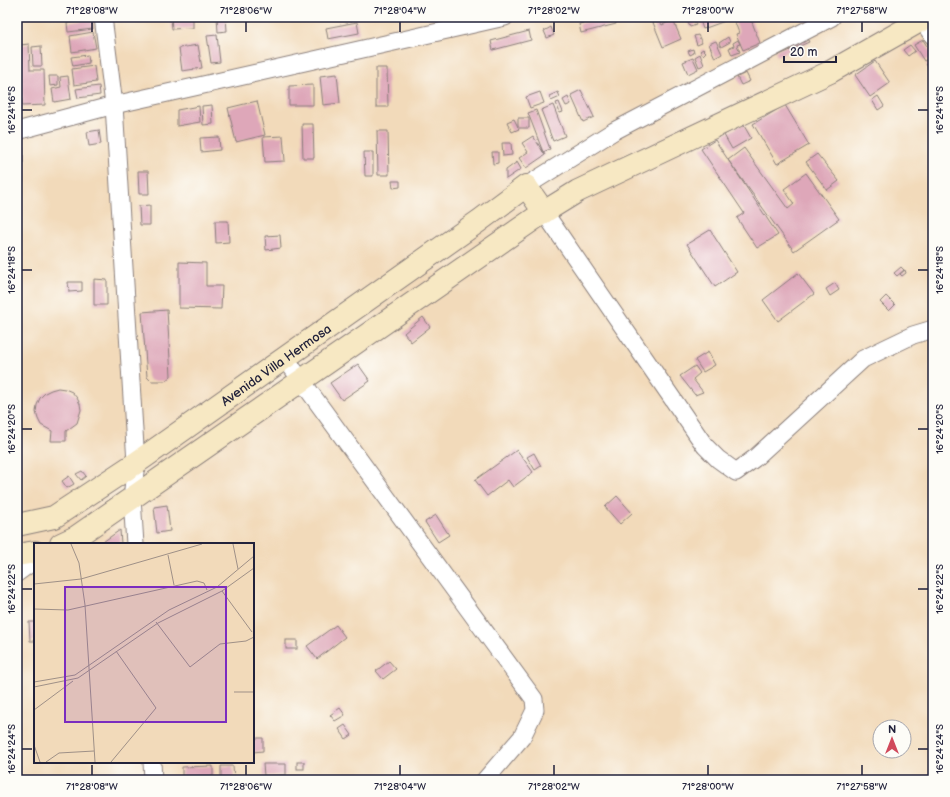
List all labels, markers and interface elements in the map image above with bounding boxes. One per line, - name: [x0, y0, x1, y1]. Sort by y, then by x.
- text: 71°28'08"W: [66, 5, 118, 17]
- text: 71°28'06"W: [220, 5, 272, 17]
- text: 71°28'04"W: [374, 5, 426, 17]
- text: 71°28'02"W: [528, 5, 580, 17]
- text: 71°28'00"W: [682, 5, 734, 17]
- text: 71°27'58"W: [837, 5, 887, 17]
- scale bar: [784, 38, 836, 64]
- text: 20 m: [790, 45, 817, 60]
- text: 16°24'16"S: [6, 86, 18, 134]
- text: 16°24'16"S: [934, 86, 946, 134]
- text: 16°24'18"S: [6, 246, 18, 294]
- text: 16°24'18"S: [934, 246, 946, 294]
- street label: Avenida Villa Hermosa: [218, 321, 335, 410]
- text: 16°24'20"S: [6, 404, 18, 454]
- text: 16°24'20"S: [934, 404, 946, 454]
- inset map: [34, 543, 254, 763]
- text: 16°24'22"S: [6, 564, 18, 614]
- text: 16°24'22"S: [934, 564, 946, 614]
- north arrow: [872, 719, 912, 759]
- text: N: [888, 723, 896, 736]
- text: 16°24'24"S: [6, 724, 18, 774]
- text: 16°24'24"S: [934, 724, 946, 774]
- text: 71°28'08"W: [66, 781, 118, 793]
- text: 71°28'06"W: [220, 781, 272, 793]
- text: 71°28'04"W: [374, 781, 426, 793]
- text: 71°28'02"W: [528, 781, 580, 793]
- text: 71°28'00"W: [682, 781, 734, 793]
- text: 71°27'58"W: [837, 781, 887, 793]

